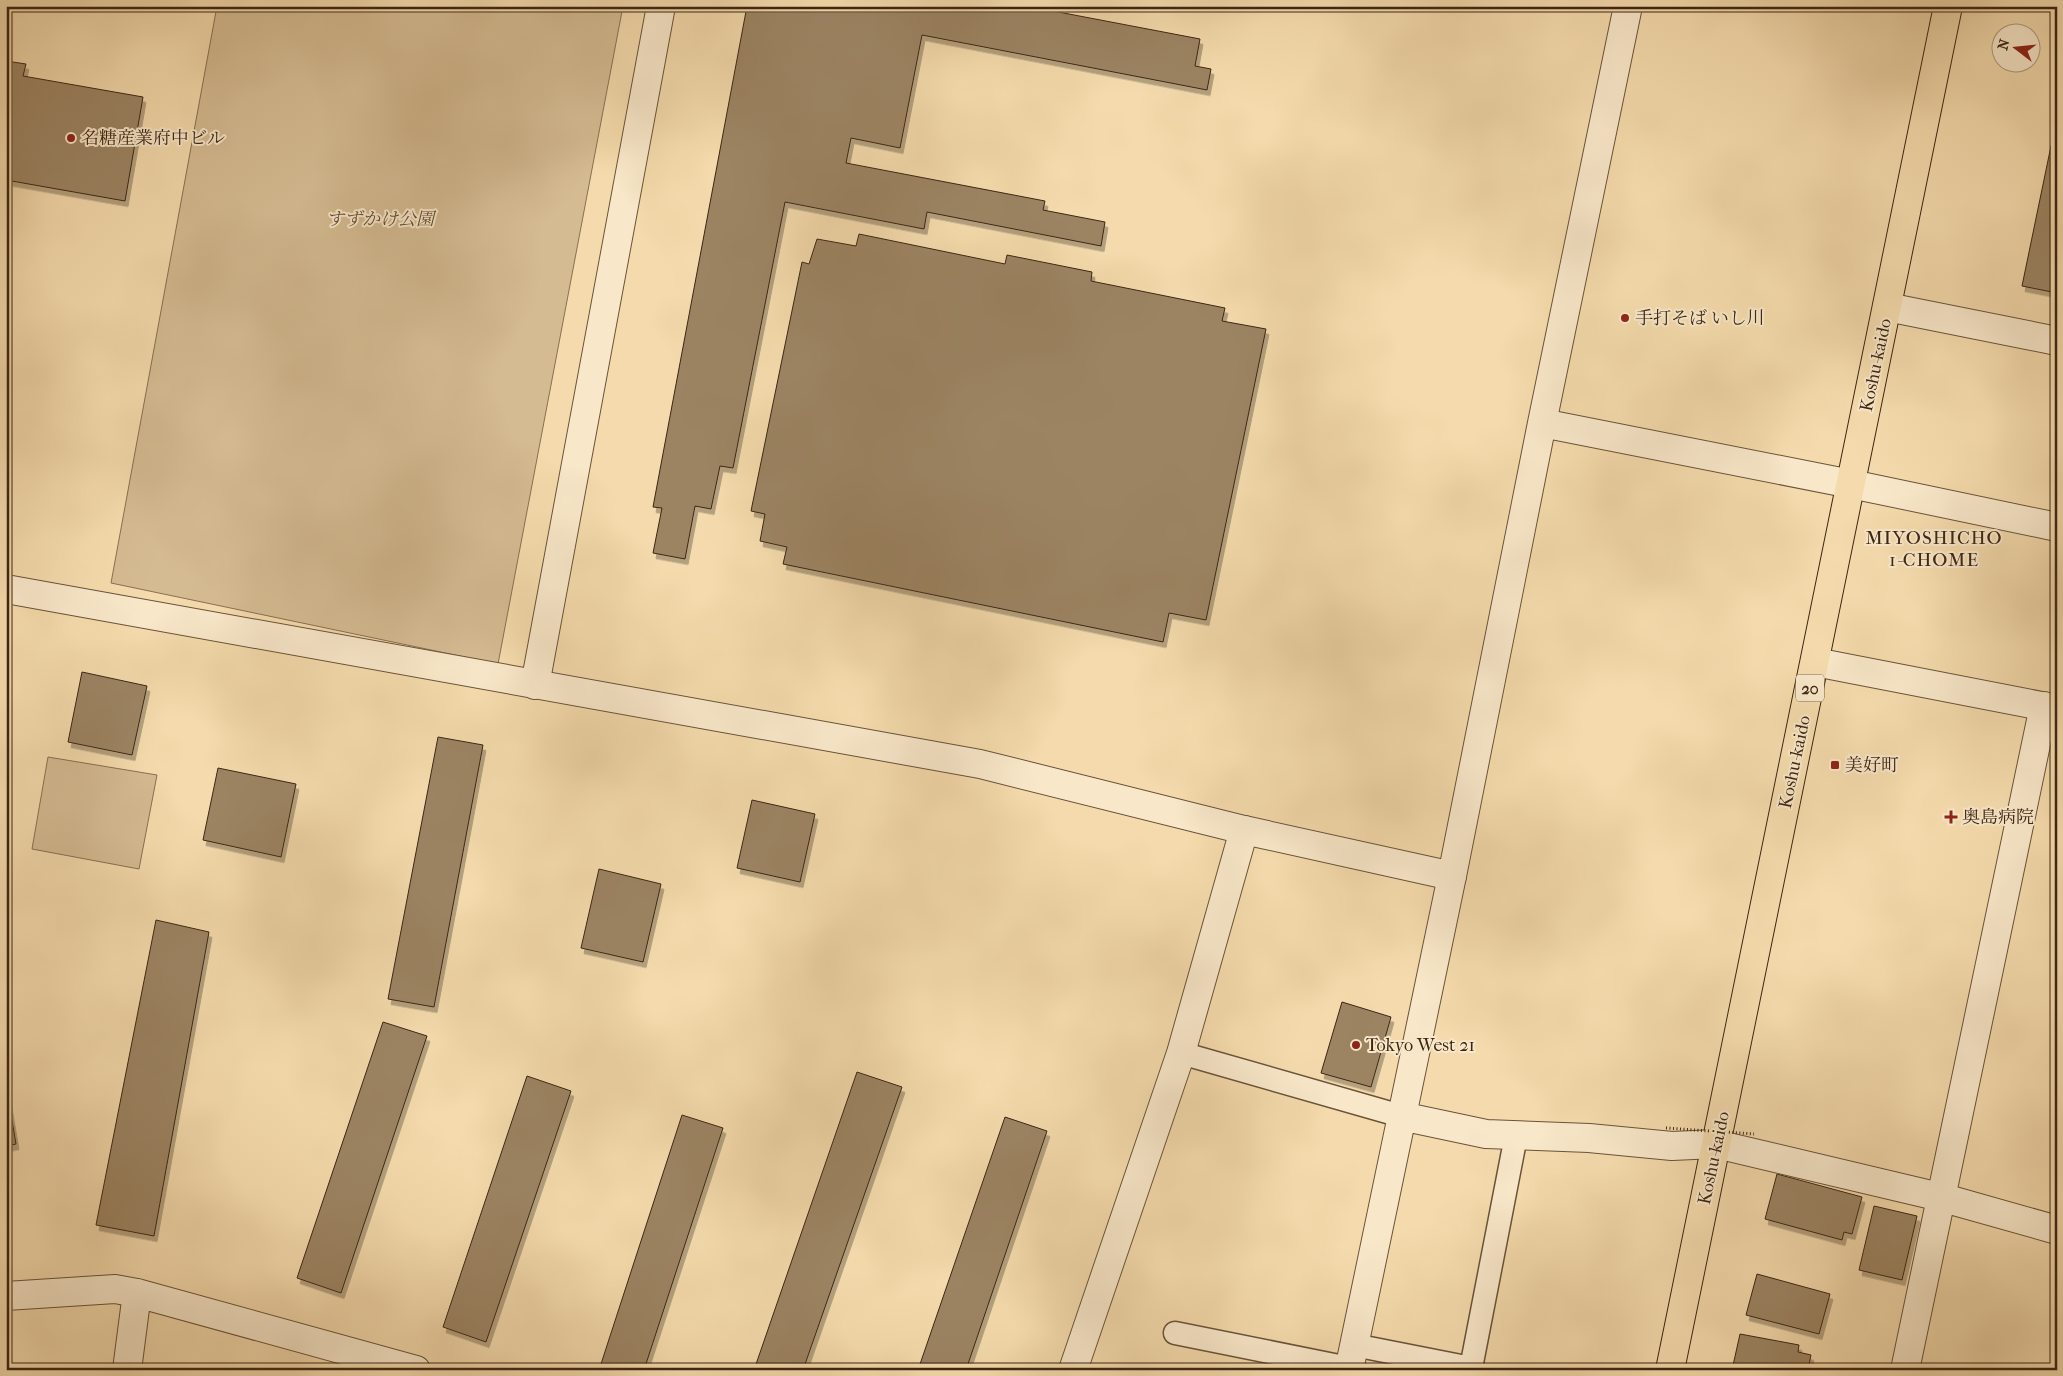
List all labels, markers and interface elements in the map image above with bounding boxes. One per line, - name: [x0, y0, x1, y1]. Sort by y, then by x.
- north arrow: [1990, 22, 2040, 72]
- text: N: [1994, 37, 2014, 52]
- place label: 名糖産業府中ビル: [81, 128, 225, 149]
- marker: 名糖産業府中ビル: [65, 132, 77, 144]
- park label: すずかけ公園: [326, 209, 437, 230]
- place label: 手打そば いし川: [1635, 308, 1765, 329]
- marker: 手打そば いし川: [1619, 312, 1631, 324]
- street label: Koshu-kaido: [1856, 316, 1896, 414]
- district label: MIYOSHICHO 1-CHOME: [1865, 527, 2003, 571]
- road number: 20: [1796, 674, 1824, 701]
- street label: Koshu-kaido: [1775, 713, 1815, 811]
- place label: 美好町: [1845, 755, 1899, 776]
- marker: 美好町: [1829, 759, 1841, 771]
- place label: 奥島病院: [1962, 807, 2034, 828]
- marker: 奥島病院: [1944, 810, 1958, 824]
- place label: Tokyo West 21: [1366, 1035, 1475, 1056]
- marker: Tokyo West 21: [1350, 1039, 1362, 1051]
- street label: Koshu-kaido: [1694, 1109, 1734, 1207]

